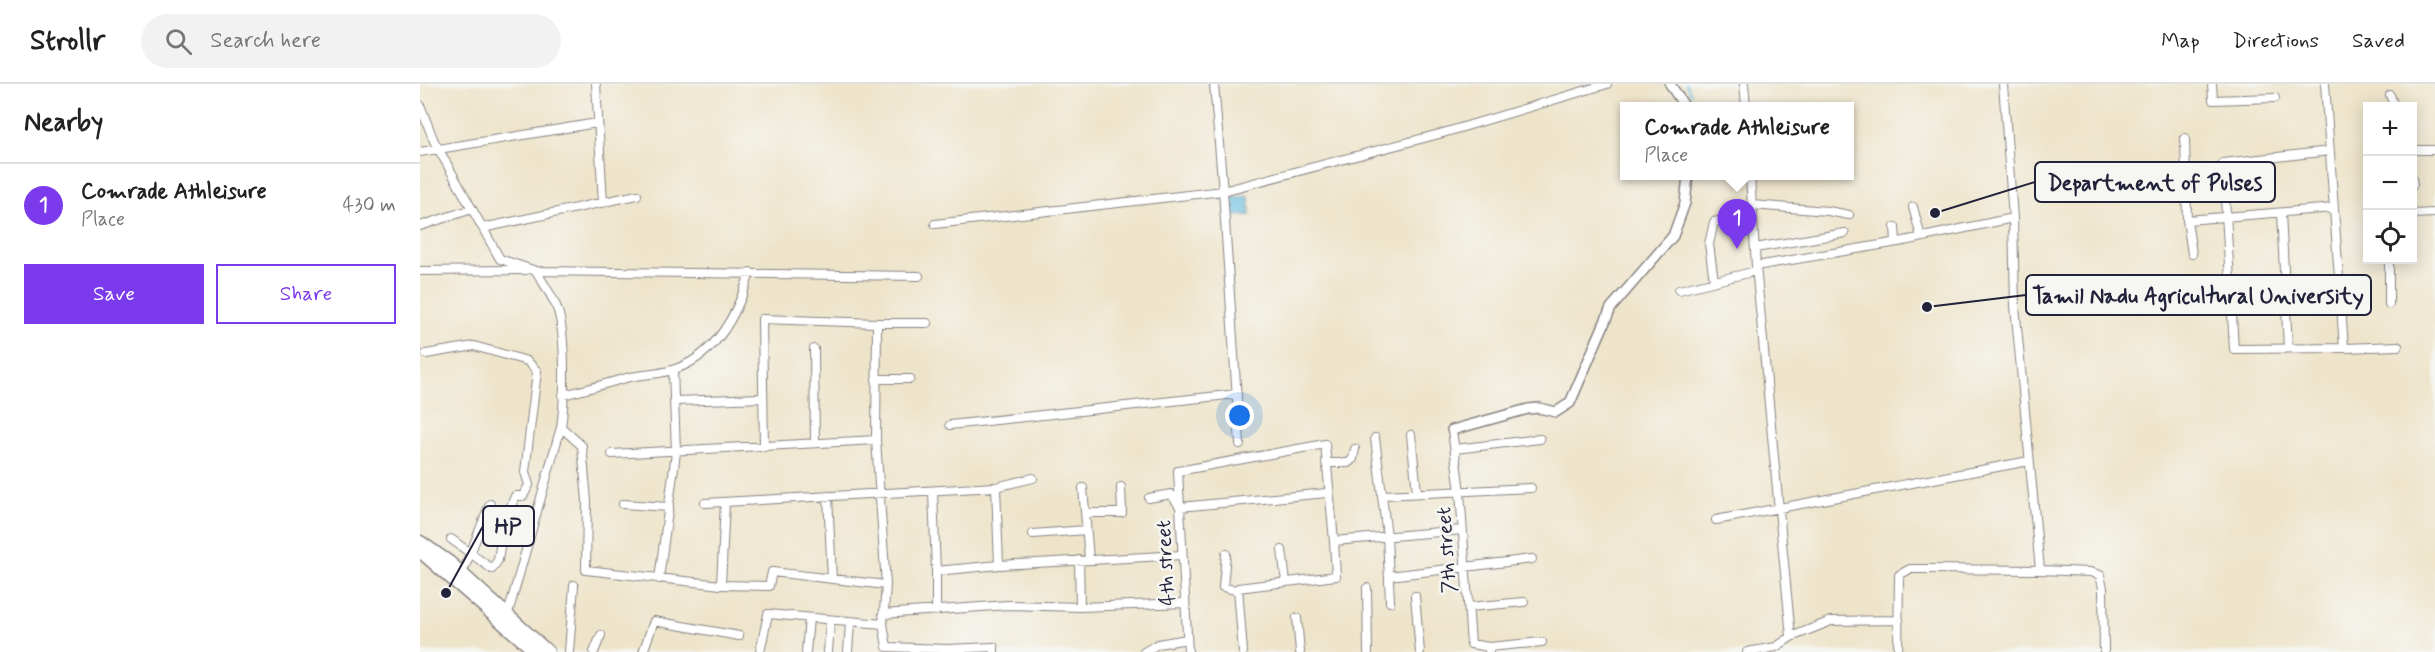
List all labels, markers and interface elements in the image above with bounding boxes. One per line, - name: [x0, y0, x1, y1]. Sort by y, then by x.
- search box: [141, 14, 561, 68]
- text: Strollr: [30, 23, 105, 60]
- icon: search: [162, 25, 195, 58]
- text: Search here: [210, 27, 321, 55]
- text: Map: [2161, 27, 2200, 55]
- text: Directions: [2233, 27, 2319, 55]
- text: Saved: [2352, 27, 2405, 55]
- popup: [1620, 102, 1854, 180]
- map controls: [2363, 102, 2417, 264]
- button: +: [2363, 102, 2417, 156]
- text: Nearby: [24, 106, 103, 140]
- text: Comrade Athleisure: [1644, 114, 1830, 142]
- text: Place: [1644, 142, 1688, 169]
- button: −: [2363, 156, 2417, 210]
- callout: Department of Pulses: [2035, 162, 2275, 202]
- text: Department of Pulses: [2047, 170, 2263, 198]
- text: Comrade Athleisure: [81, 178, 267, 206]
- text: 1: [39, 192, 48, 219]
- text: 430 m: [343, 192, 396, 219]
- pin: 1: [1718, 200, 1756, 249]
- text: Place: [81, 206, 125, 233]
- button: locate: [2363, 210, 2417, 264]
- button: Save: [24, 264, 204, 324]
- button: Share: [216, 264, 396, 324]
- callout: Tamil Nadu Agricultural University: [2026, 275, 2371, 315]
- text: Tamil Nadu Agricultural University: [2032, 283, 2364, 312]
- your location: [1225, 401, 1254, 430]
- callout: HP: [483, 506, 534, 546]
- street label: 7th street: [1430, 506, 1464, 594]
- text: HP: [495, 514, 522, 542]
- street label: 4th street: [1150, 519, 1182, 607]

